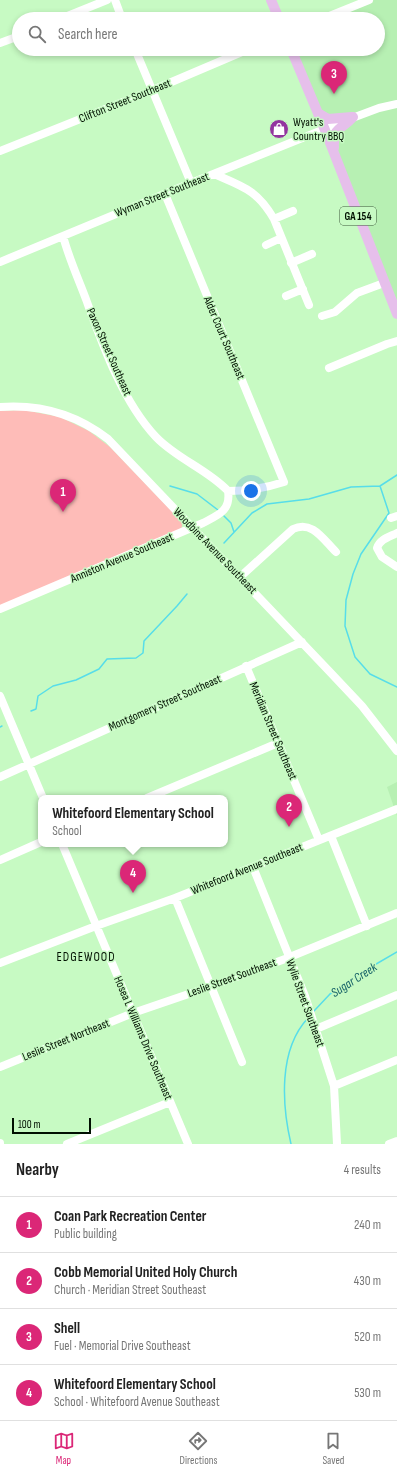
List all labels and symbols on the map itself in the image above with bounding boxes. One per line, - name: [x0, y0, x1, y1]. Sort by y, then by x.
- pin: 3: [321, 61, 347, 94]
- street label: Clifton Street Southeast: [77, 76, 174, 126]
- place label: Wyatt's Country BBQ: [293, 115, 344, 144]
- shop icon: Wyatt's Country BBQ: [268, 118, 290, 140]
- street label: Wyman Street Southeast: [113, 169, 212, 221]
- road number: GA 154: [340, 207, 376, 225]
- street label: Alder Court Southeast: [199, 293, 248, 382]
- street label: Paxon Street Southeast: [83, 306, 135, 398]
- pin: 1: [50, 479, 76, 512]
- your location: [241, 481, 261, 501]
- street label: Woodbine Avenue Southeast: [170, 505, 260, 598]
- street label: Anniston Avenue Southeast: [67, 529, 176, 587]
- street label: Montgomery Street Southeast: [106, 671, 224, 735]
- street label: Meridian Street Southeast: [246, 680, 301, 783]
- pin: 2: [276, 794, 302, 827]
- street label: Whitefoord Avenue Southeast: [189, 840, 306, 898]
- pin: 4: [120, 860, 146, 893]
- district label: EDGEWOOD: [56, 949, 116, 965]
- street label: Leslie Street Southeast: [186, 955, 279, 1001]
- street label: Wylie Street Southeast: [282, 957, 328, 1049]
- water label: Sugar Creek: [328, 959, 381, 1001]
- street label: Hosea L Williams Drive Southeast: [110, 974, 176, 1102]
- street label: Leslie Street Northeast: [20, 1015, 112, 1064]
- scale bar: [12, 1116, 91, 1135]

